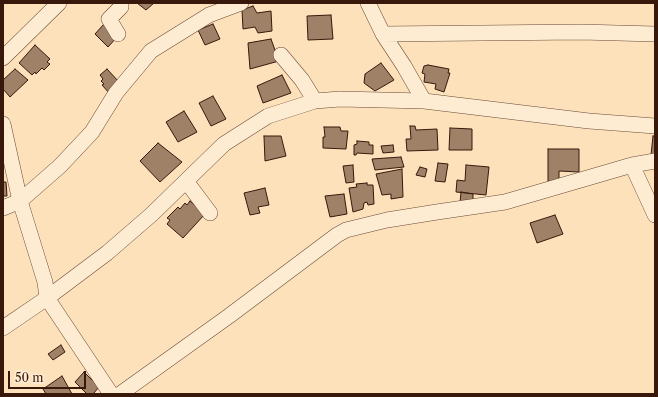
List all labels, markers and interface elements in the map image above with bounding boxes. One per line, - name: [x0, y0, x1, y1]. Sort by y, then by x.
- scale bar: [10, 363, 88, 389]
- text: 50 m: [15, 370, 44, 385]

